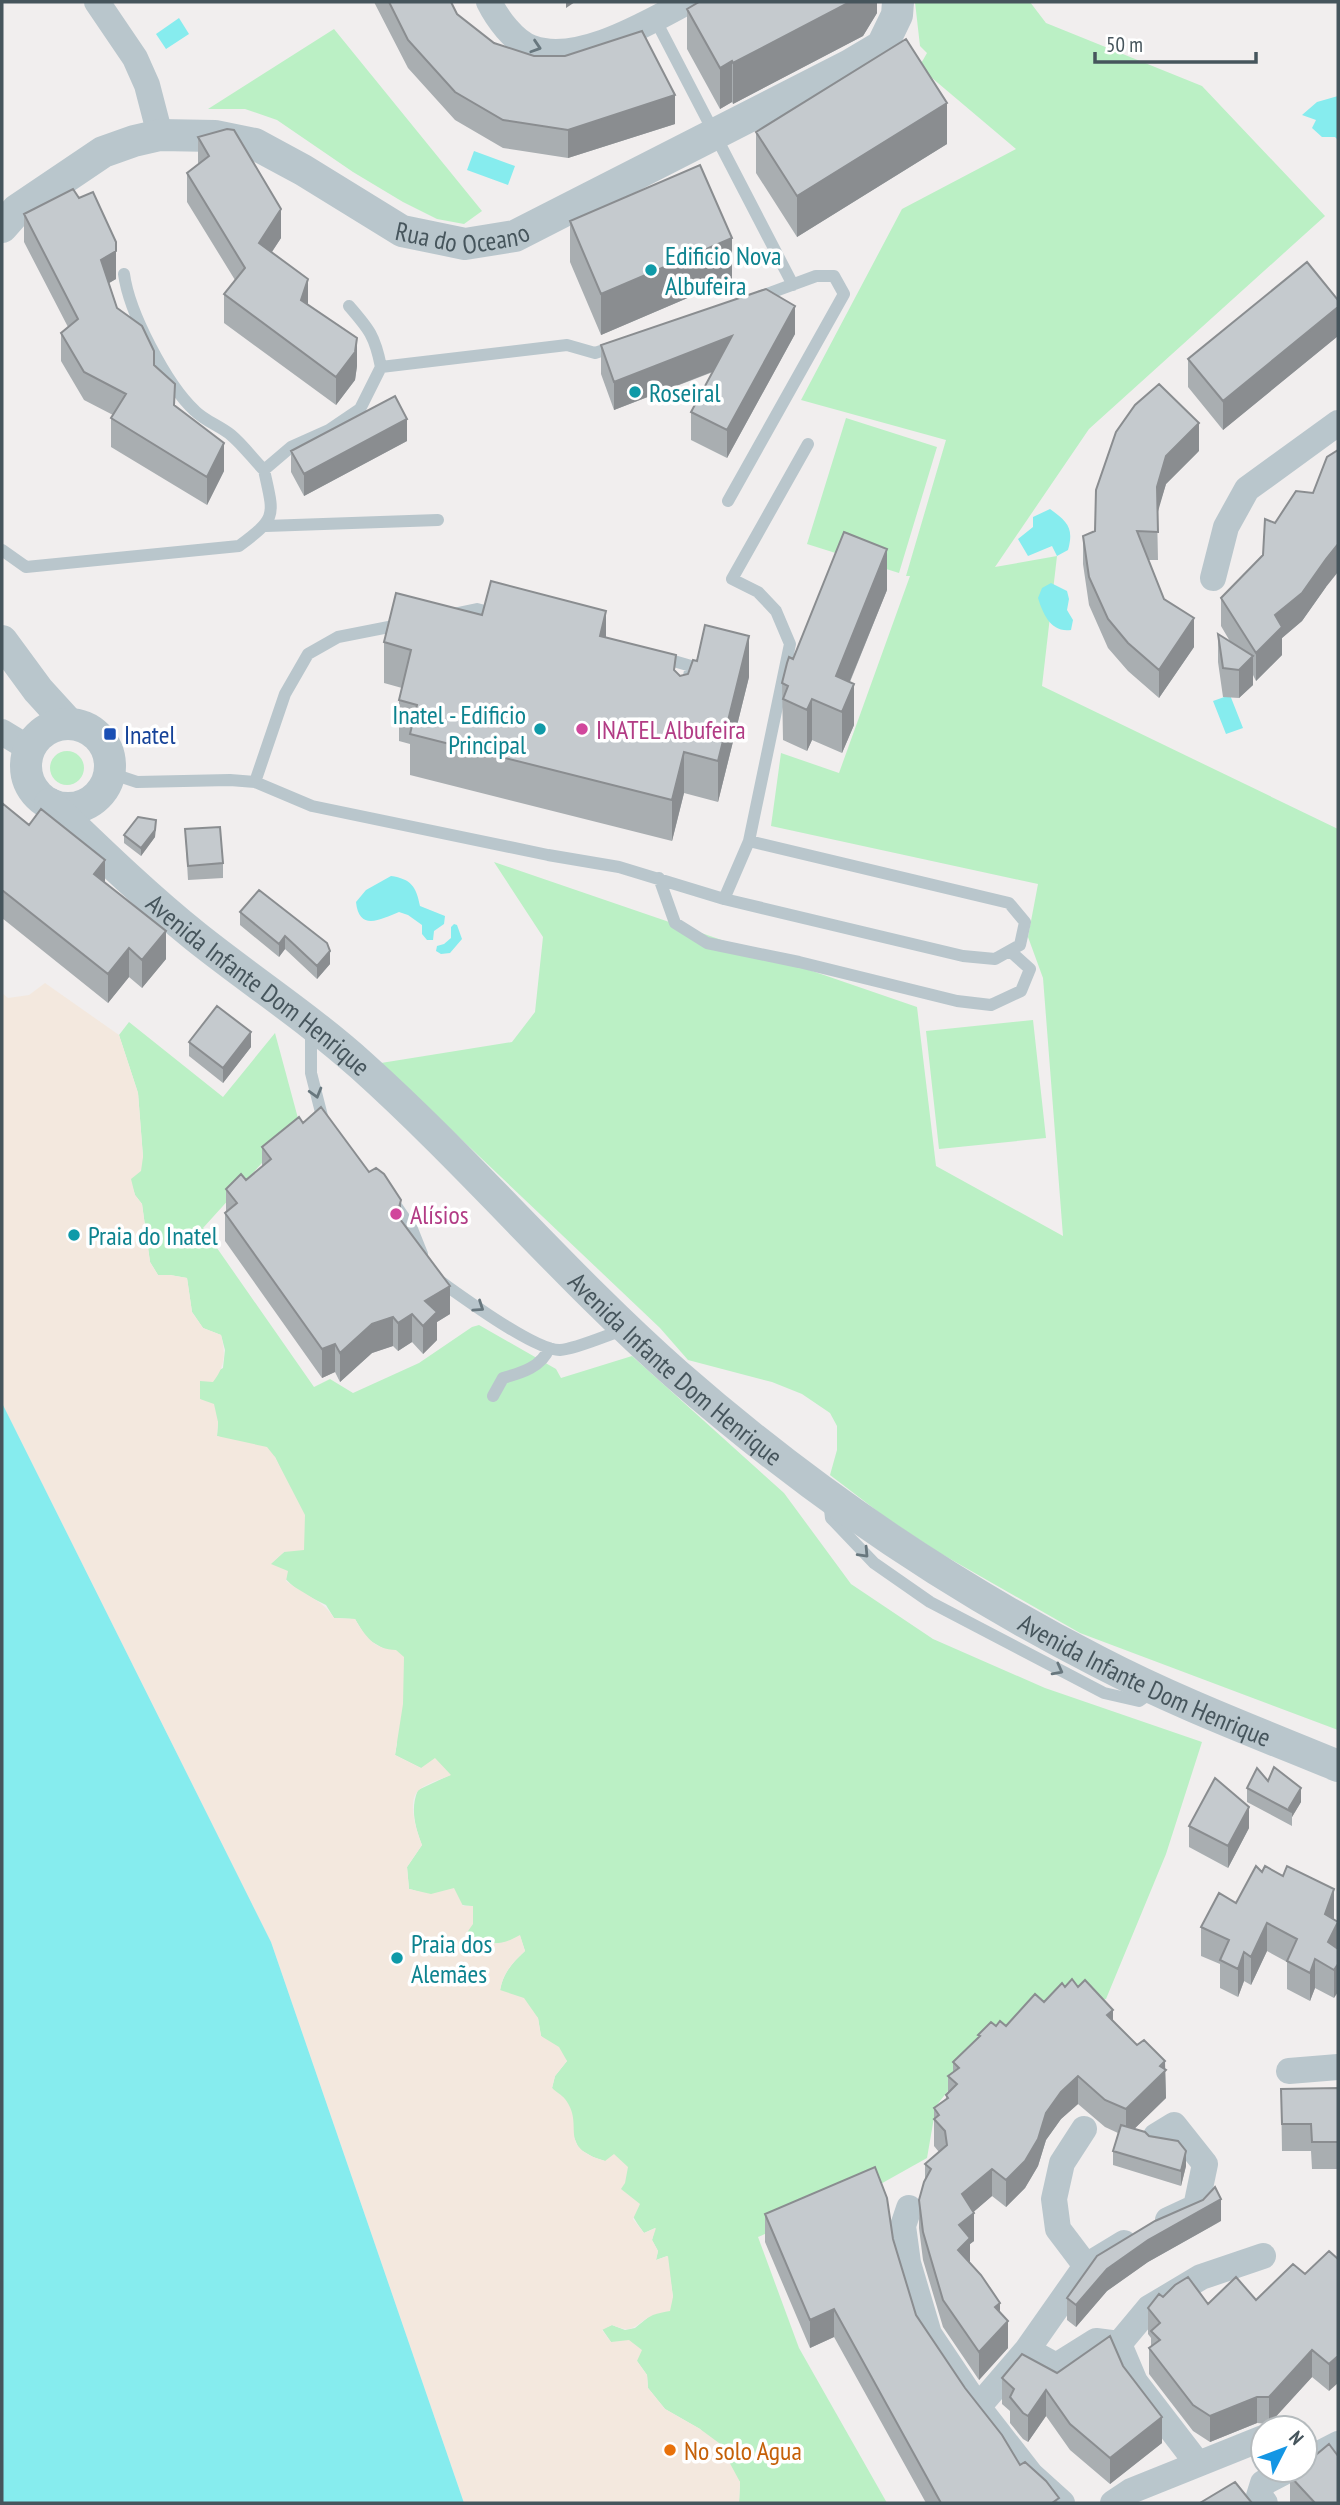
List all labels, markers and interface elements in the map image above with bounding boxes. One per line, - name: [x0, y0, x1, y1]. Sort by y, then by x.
- scale bar: [1095, 21, 1256, 65]
- text: 50 m: [1106, 31, 1143, 58]
- one-way arrow: [530, 39, 542, 54]
- street label: Rua do Oceano: [393, 214, 535, 261]
- place label: Edificio Nova Albufeira: [665, 239, 782, 302]
- marker: Edificio Nova Albufeira: [643, 262, 659, 278]
- place label: Roseiral: [649, 376, 720, 409]
- marker: Roseiral: [627, 384, 643, 400]
- place label: Inatel - Edificio Principal: [392, 698, 526, 761]
- place label: INATEL Albufeira: [596, 713, 746, 746]
- place label: Inatel: [124, 718, 176, 751]
- marker: Inatel - Edificio Principal: [532, 721, 548, 737]
- marker: INATEL Albufeira: [574, 721, 590, 737]
- marker: Inatel: [102, 726, 118, 742]
- street label: Avenida Infante Dom Henrique: [140, 886, 377, 1082]
- one-way arrow: [308, 1087, 322, 1099]
- place label: Alísios: [410, 1198, 468, 1231]
- marker: Alísios: [388, 1206, 404, 1222]
- place label: Praia do Inatel: [88, 1219, 218, 1252]
- marker: Praia do Inatel: [66, 1227, 82, 1243]
- street label: Avenida Infante Dom Henrique: [562, 1265, 789, 1472]
- one-way arrow: [471, 1299, 484, 1312]
- one-way arrow: [856, 1545, 869, 1558]
- street label: Avenida Infante Dom Henrique: [1013, 1606, 1276, 1753]
- one-way arrow: [1051, 1662, 1063, 1675]
- place label: Praia dos Alemães: [411, 1927, 492, 1990]
- marker: Praia dos Alemães: [389, 1950, 405, 1966]
- north arrow: [1249, 2414, 1319, 2484]
- text: N: [1284, 2426, 1309, 2449]
- place label: No solo Agua: [684, 2434, 802, 2467]
- marker: No solo Agua: [662, 2442, 678, 2458]

